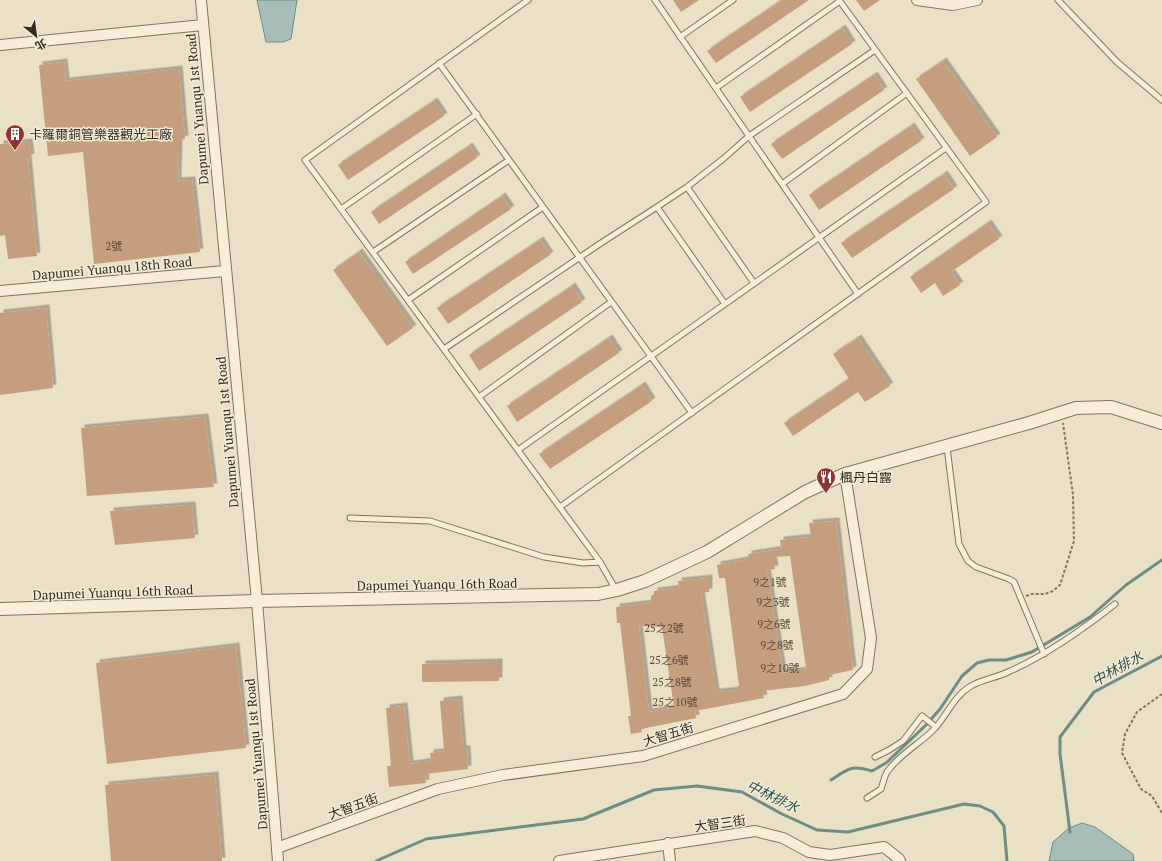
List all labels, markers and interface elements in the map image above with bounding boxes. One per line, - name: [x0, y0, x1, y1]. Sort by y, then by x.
- north arrow: [16, 16, 56, 56]
- street label: Dapumei Yuanqu 1st Road: [181, 33, 213, 185]
- text: 北: [33, 36, 49, 54]
- building icon: 卡羅爾銅管樂器觀光工廠: [4, 123, 26, 151]
- place label: 卡羅爾銅管樂器觀光工廠: [29, 125, 172, 143]
- house number: 2號: [106, 239, 122, 253]
- street label: Dapumei Yuanqu 18th Road: [31, 252, 193, 284]
- street label: Dapumei Yuanqu 1st Road: [211, 356, 243, 508]
- restaurant icon: 楓丹白露: [815, 466, 837, 494]
- place label: 楓丹白露: [840, 468, 892, 486]
- street label: Dapumei Yuanqu 16th Road: [356, 574, 518, 594]
- house number: 9之1號: [753, 575, 787, 589]
- street label: Dapumei Yuanqu 16th Road: [32, 580, 194, 604]
- house number: 9之3號: [756, 595, 790, 609]
- house number: 9之6號: [757, 617, 791, 631]
- house number: 25之2號: [644, 621, 684, 635]
- house number: 9之8號: [760, 638, 794, 652]
- water label: 中林排水: [1088, 646, 1147, 690]
- house number: 25之6號: [649, 653, 689, 667]
- house number: 9之10號: [760, 661, 800, 675]
- house number: 25之8號: [652, 675, 692, 689]
- street label: Dapumei Yuanqu 1st Road: [240, 678, 272, 830]
- house number: 25之10號: [652, 695, 698, 709]
- street label: 大智五街: [640, 718, 696, 750]
- water label: 中林排水: [744, 775, 803, 817]
- street label: 大智五街: [325, 789, 381, 823]
- street label: 大智三街: [693, 810, 747, 836]

